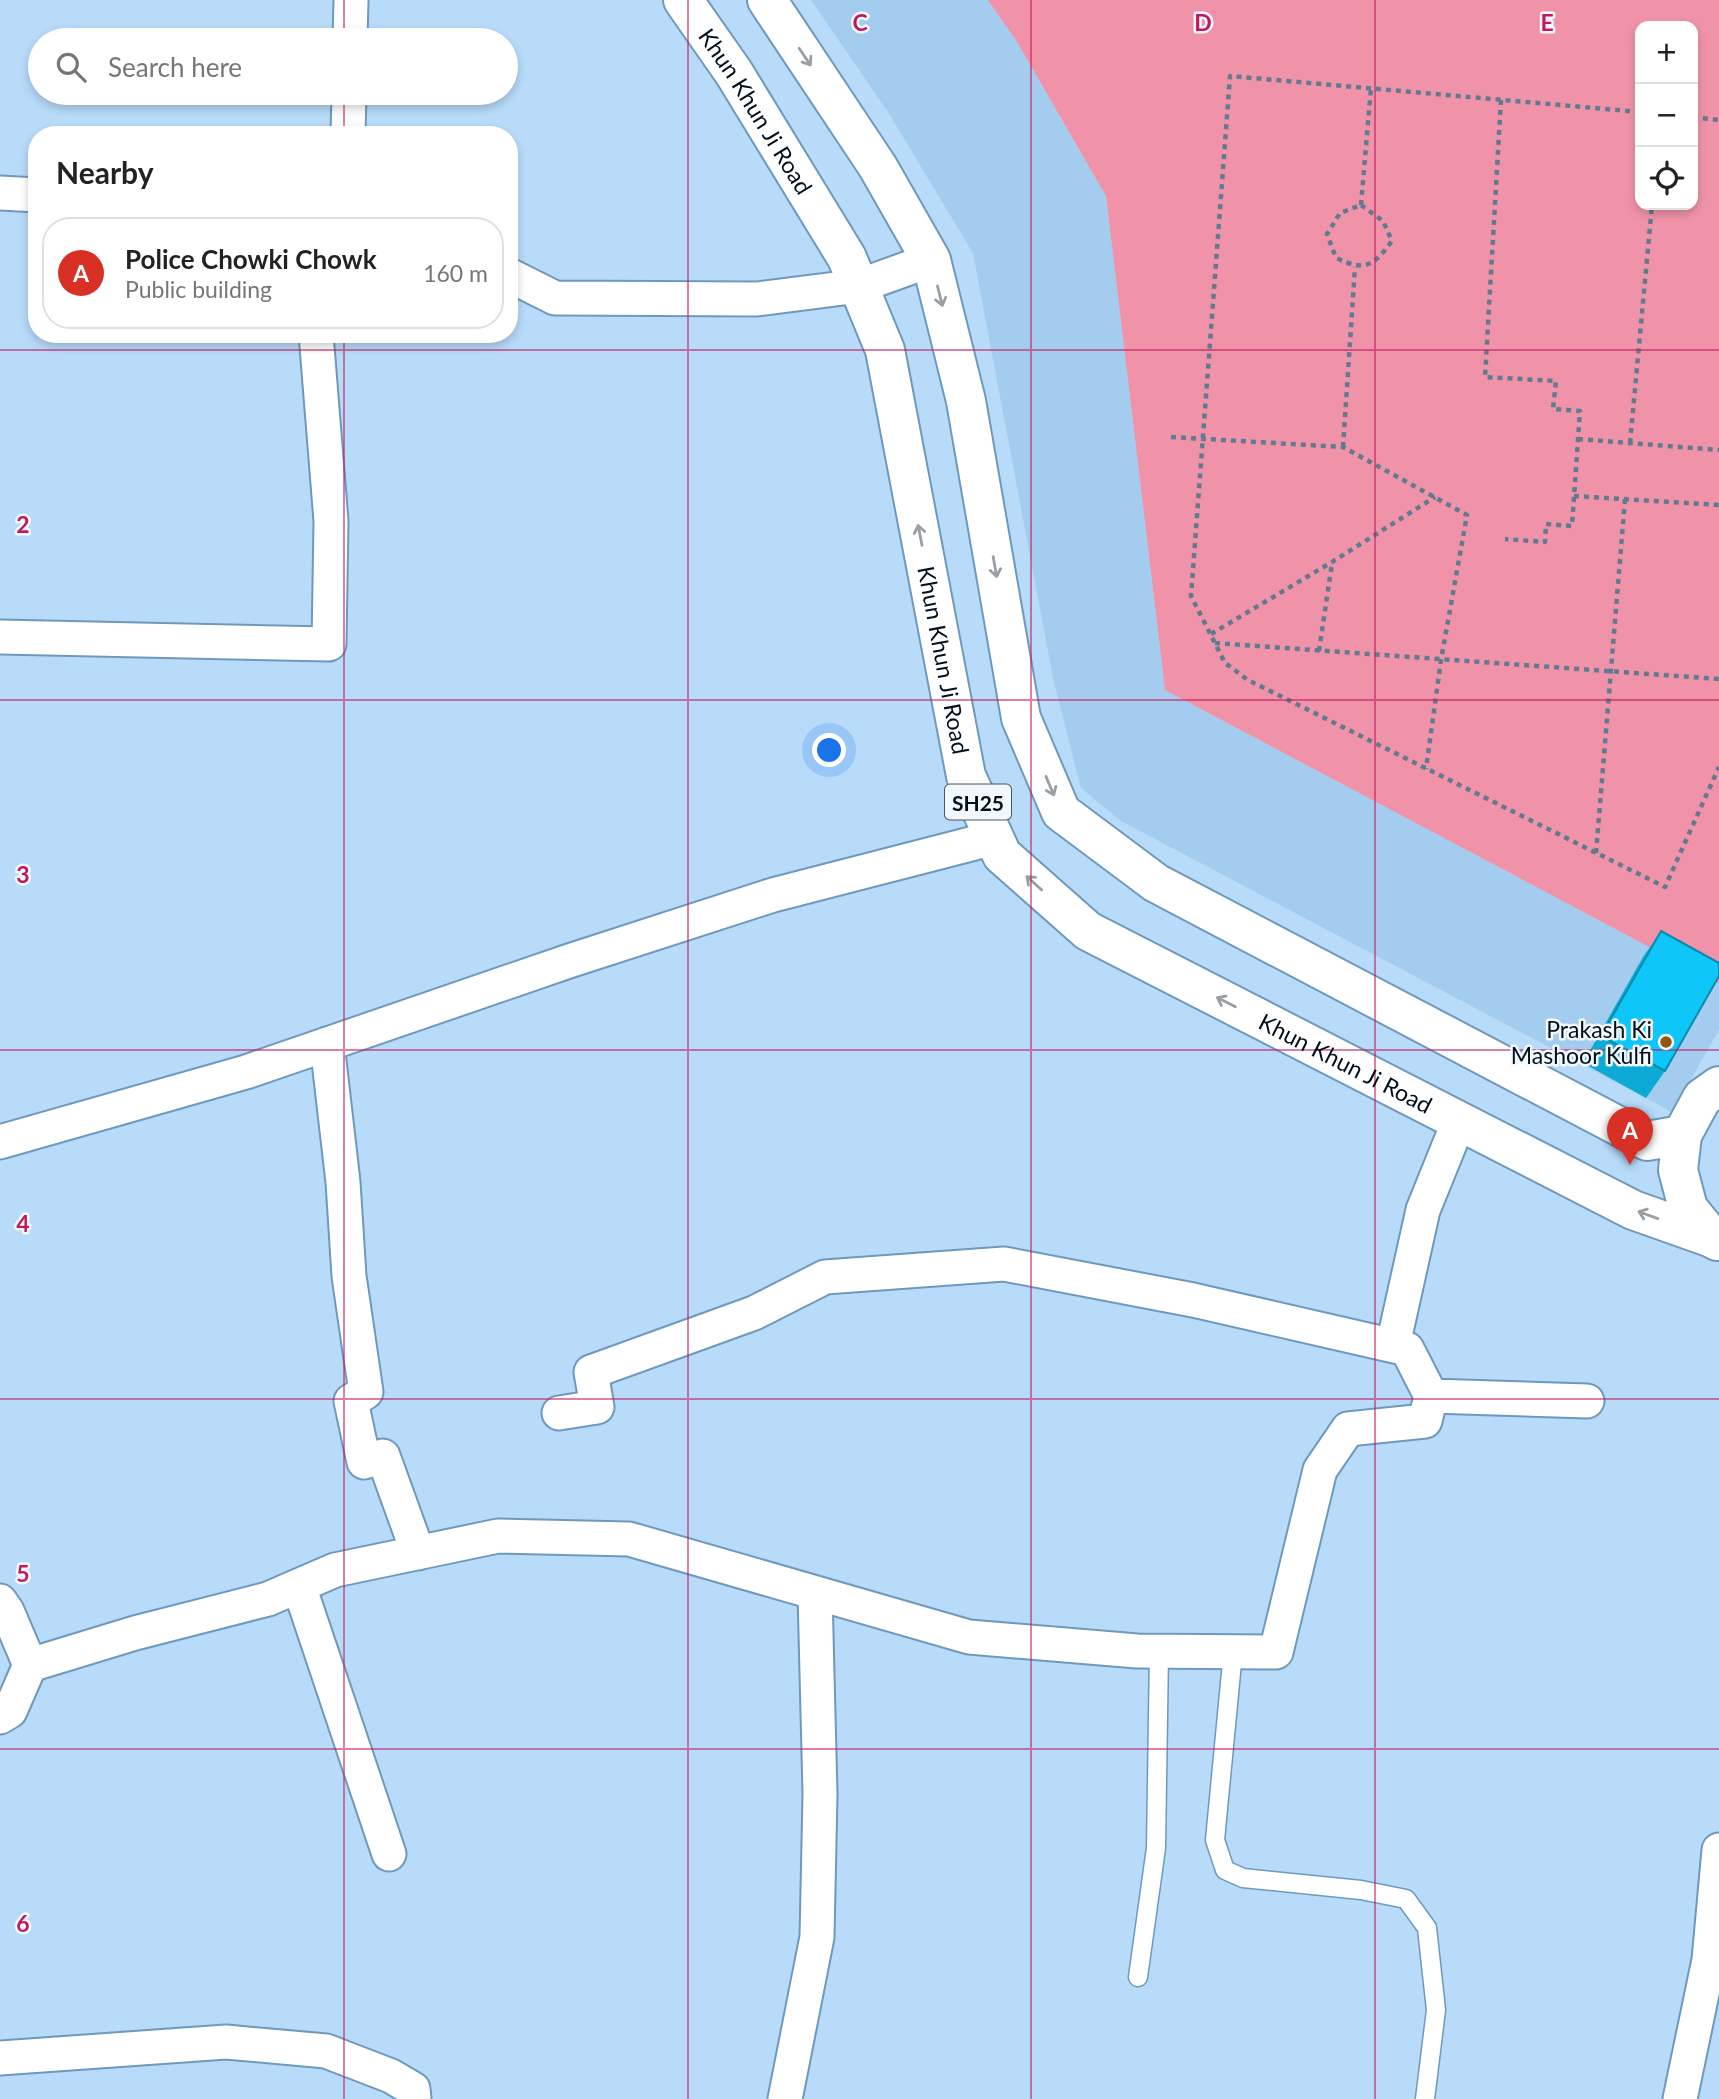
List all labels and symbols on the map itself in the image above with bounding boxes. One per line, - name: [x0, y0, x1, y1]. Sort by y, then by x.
- text: C: [852, 8, 868, 36]
- text: D: [1194, 8, 1212, 36]
- text: E: [1540, 8, 1554, 36]
- street label: Khun Khun Ji Road: [693, 23, 819, 199]
- one-way arrow: [797, 47, 812, 66]
- one-way arrow: [934, 284, 947, 307]
- text: 2: [16, 510, 30, 538]
- one-way arrow: [913, 524, 927, 547]
- one-way arrow: [989, 555, 1002, 578]
- street label: Khun Khun Ji Road: [912, 564, 976, 756]
- your location: [812, 733, 846, 767]
- one-way arrow: [1044, 775, 1057, 796]
- road number: SH25: [945, 784, 1011, 820]
- text: 3: [16, 860, 30, 888]
- one-way arrow: [1025, 875, 1043, 891]
- one-way arrow: [1216, 995, 1237, 1008]
- street label: Khun Khun Ji Road: [1254, 1007, 1437, 1119]
- place label: Prakash Ki Mashoor Kulfi: [1511, 1015, 1652, 1069]
- marker: Prakash Ki Mashoor Kulfi: [1658, 1034, 1674, 1050]
- pin: A: [1607, 1107, 1653, 1165]
- one-way arrow: [1637, 1208, 1659, 1220]
- text: 4: [16, 1209, 30, 1237]
- text: 5: [16, 1559, 30, 1587]
- text: 6: [16, 1909, 30, 1937]

